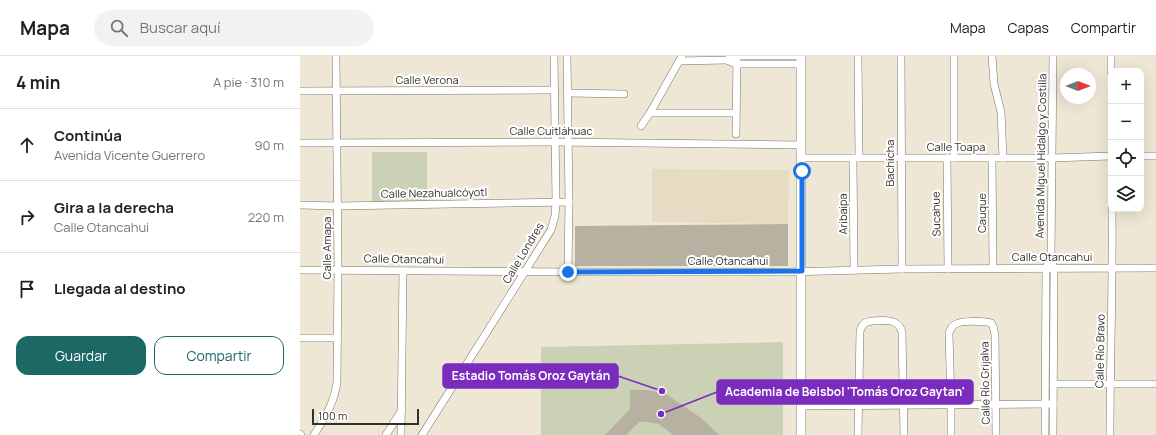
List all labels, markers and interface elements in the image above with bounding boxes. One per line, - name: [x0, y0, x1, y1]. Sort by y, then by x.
- search box: [94, 10, 374, 46]
- text: Mapa: [20, 15, 70, 41]
- icon: search: [108, 17, 130, 39]
- text: Buscar aquí: [140, 17, 220, 38]
- text: Mapa: [950, 18, 986, 37]
- text: Capas: [1008, 18, 1049, 37]
- text: Compartir: [1071, 18, 1136, 37]
- north arrow: [1060, 68, 1096, 104]
- map controls: [1108, 68, 1144, 212]
- button: +: [1108, 68, 1144, 104]
- text: 4 min: [16, 71, 60, 94]
- street label: Calle Verona: [395, 72, 459, 87]
- text: A pie · 310 m: [213, 73, 284, 91]
- street label: Avenida Miguel Hidalgo y Costilla: [1032, 73, 1049, 239]
- button: −: [1108, 104, 1144, 140]
- street label: Calle Cuitláhuac: [509, 123, 593, 138]
- text: Continúa: [54, 125, 122, 146]
- icon: ahead: [16, 134, 38, 156]
- text: 90 m: [254, 136, 284, 154]
- street label: Calle Toapa: [927, 139, 985, 154]
- street label: Bachicha: [882, 140, 897, 186]
- button: locate: [1108, 140, 1144, 176]
- text: Avenida Vicente Guerrero: [54, 146, 205, 164]
- route start: [793, 162, 811, 180]
- button: layers: [1108, 176, 1144, 212]
- street label: Calle Nezahualcóyotl: [381, 184, 487, 201]
- street label: Sucahue: [928, 191, 943, 237]
- street label: Cauque: [974, 192, 989, 233]
- street label: Aribaipa: [835, 193, 850, 235]
- text: Gira a la derecha: [54, 197, 174, 218]
- icon: right: [16, 206, 38, 228]
- text: 220 m: [248, 208, 284, 226]
- street label: Calle Amapa: [319, 217, 334, 279]
- text: Calle Otancahui: [54, 218, 149, 236]
- street label: Calle Londres: [498, 219, 547, 286]
- street label: Calle Otancahui: [1012, 249, 1092, 264]
- street label: Calle Otancahui: [364, 250, 444, 267]
- street label: Calle Otancahui: [688, 253, 768, 268]
- route end: [559, 263, 577, 281]
- icon: arrive: [16, 278, 38, 300]
- text: Llegada al destino: [54, 278, 186, 299]
- street label: Calle Río Bravo: [1091, 313, 1108, 388]
- button: Guardar: [16, 336, 146, 375]
- button: Compartir: [154, 336, 284, 375]
- street label: Calle Río Grijalva: [976, 341, 993, 425]
- callout: Estadio Tomás Oroz Gaytán: [443, 364, 618, 388]
- text: Estadio Tomás Oroz Gaytán: [452, 367, 610, 384]
- callout: Academia de Beisbol 'Tomás Oroz Gaytan': [717, 380, 973, 404]
- text: Academia de Beisbol 'Tomás Oroz Gaytan': [725, 383, 965, 400]
- scale bar: [312, 407, 419, 426]
- text: 100 m: [318, 408, 347, 423]

